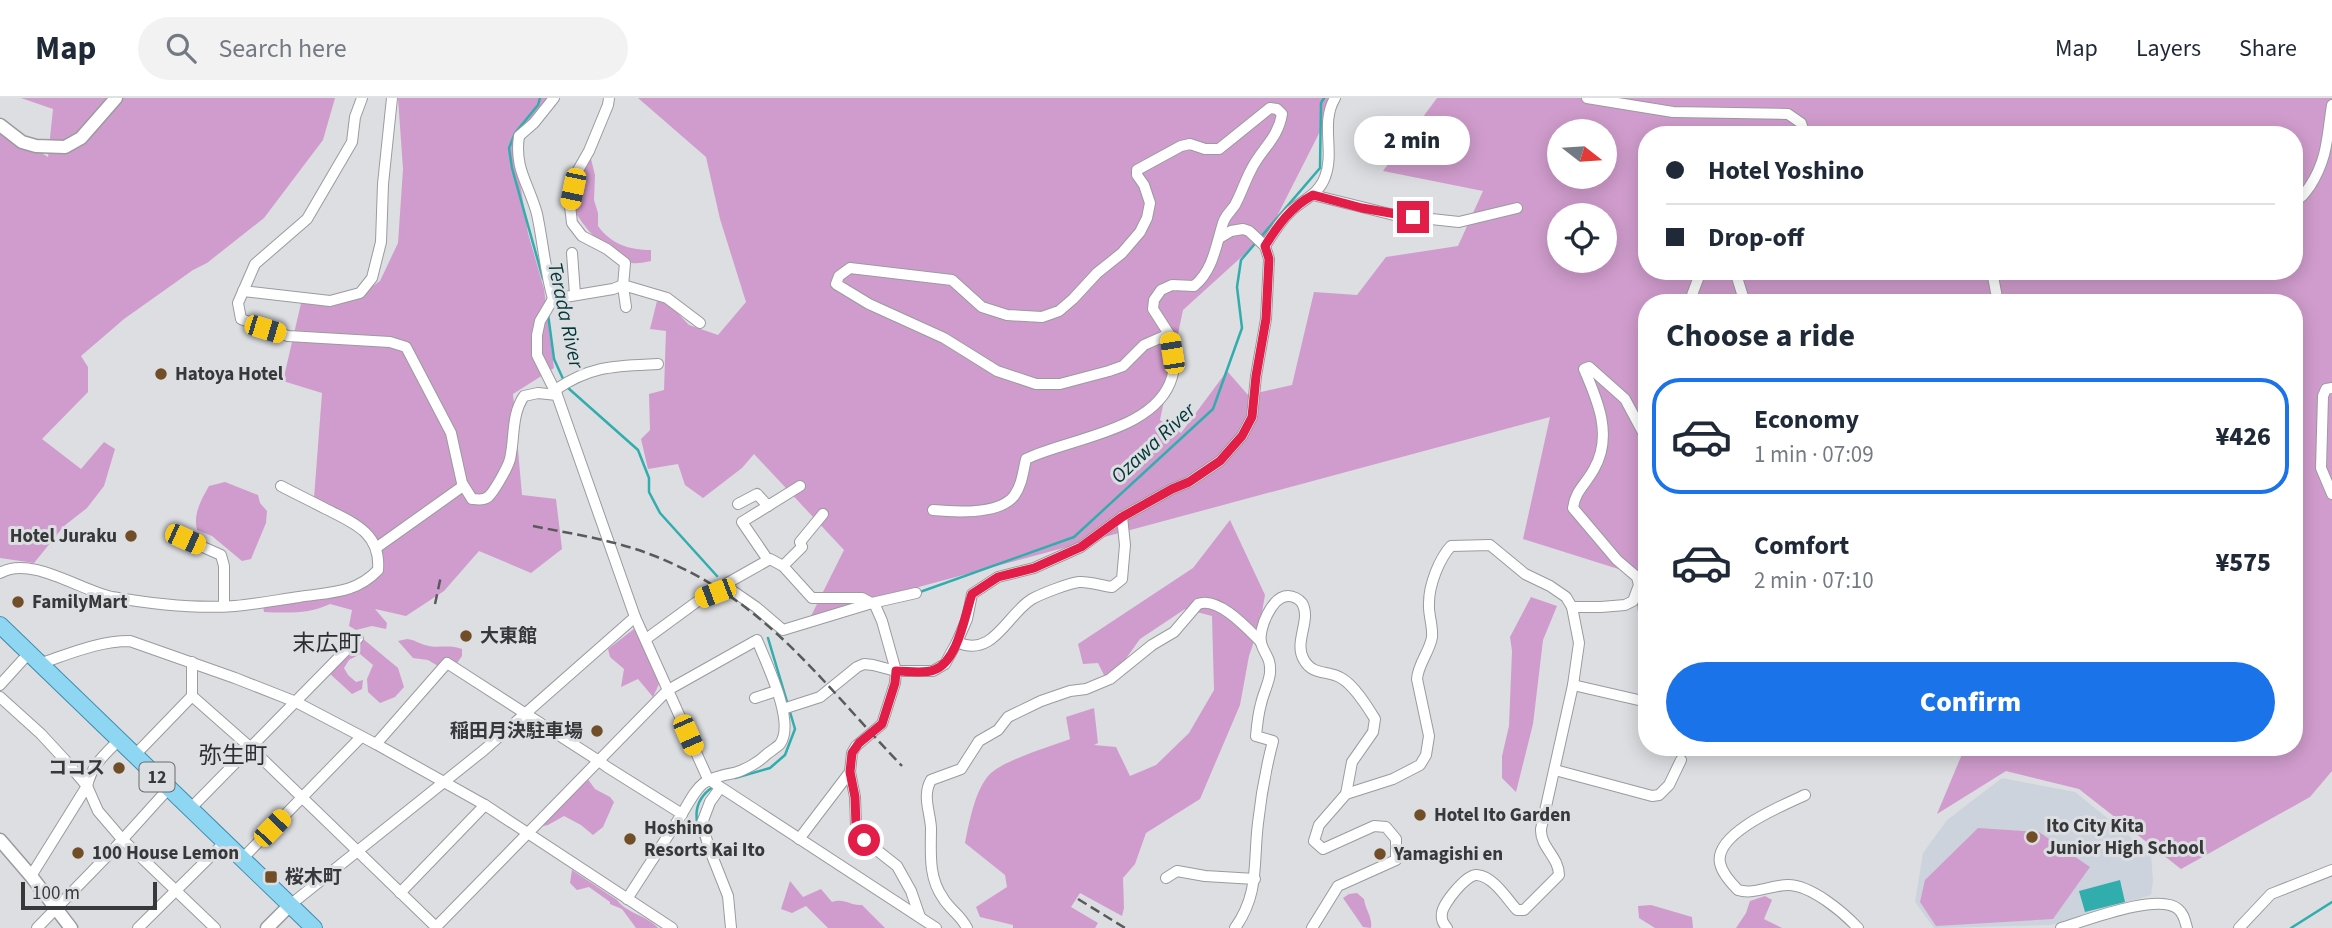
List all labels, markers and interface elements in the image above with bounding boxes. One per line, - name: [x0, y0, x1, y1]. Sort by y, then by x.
- search box: [138, 17, 628, 80]
- text: Map: [35, 25, 96, 72]
- icon: search: [162, 29, 200, 67]
- text: Search here: [218, 30, 347, 67]
- text: Map: [2055, 31, 2098, 66]
- text: Layers: [2136, 31, 2201, 66]
- text: Share: [2239, 31, 2297, 66]
- callout: 2 min: [1355, 116, 1471, 164]
- north arrow: [1547, 119, 1617, 189]
- map controls: [1547, 119, 1617, 273]
- text: 2 min: [1384, 124, 1440, 157]
- text: Hotel Yoshino: [1708, 152, 1864, 189]
- car: [559, 166, 588, 212]
- route end: [1397, 201, 1429, 233]
- button: locate: [1547, 203, 1617, 273]
- text: Drop-off: [1708, 219, 1804, 256]
- water label: Terada River: [540, 259, 592, 371]
- car: [242, 313, 289, 345]
- text: Choose a ride: [1666, 313, 1855, 359]
- car: [1159, 331, 1186, 375]
- place label: Hatoya Hotel: [175, 361, 284, 388]
- marker: Hatoya Hotel: [153, 366, 169, 382]
- water label: Ozawa River: [1104, 395, 1203, 490]
- text: Economy: [1754, 401, 1859, 438]
- icon: car: [1670, 405, 1733, 468]
- text: ¥426: [2215, 418, 2271, 455]
- text: 1 min · 07:09: [1754, 438, 1874, 471]
- car: [162, 521, 209, 557]
- place label: Hotel Juraku: [10, 523, 117, 550]
- text: Comfort: [1754, 527, 1849, 564]
- marker: Hotel Juraku: [123, 528, 139, 544]
- icon: car: [1670, 531, 1733, 594]
- text: ¥575: [2215, 544, 2271, 581]
- text: 2 min · 07:10: [1754, 564, 1874, 597]
- car: [692, 576, 739, 610]
- place label: FamilyMart: [32, 589, 127, 616]
- marker: FamilyMart: [10, 594, 26, 610]
- place label: 大東館: [480, 623, 537, 650]
- district label: 末広町: [293, 627, 362, 660]
- marker: 大東館: [458, 628, 474, 644]
- button: Confirm: [1666, 662, 2275, 742]
- car: [670, 712, 707, 758]
- place label: 稲田月決駐車場: [450, 718, 583, 745]
- marker: 稲田月決駐車場: [589, 723, 605, 739]
- district label: 弥生町: [199, 739, 268, 772]
- place label: ココス: [48, 755, 105, 782]
- marker: ココス: [111, 760, 127, 776]
- road number: 12: [140, 762, 174, 792]
- place label: Hotel Ito Garden: [1434, 802, 1571, 829]
- car: [250, 806, 295, 850]
- marker: Hotel Ito Garden: [1412, 807, 1428, 823]
- place label: Ito City Kita Junior High School: [2046, 813, 2205, 862]
- place label: Hoshino Resorts Kai Ito: [644, 815, 765, 864]
- route start: [848, 824, 880, 856]
- marker: Ito City Kita Junior High School: [2024, 829, 2040, 845]
- marker: Hoshino Resorts Kai Ito: [622, 831, 638, 847]
- place label: 100 House Lemon: [92, 840, 239, 867]
- place label: Yamagishi en: [1393, 841, 1503, 868]
- marker: 100 House Lemon: [70, 845, 86, 861]
- marker: Yamagishi en: [1372, 846, 1388, 862]
- place label: 桜木町: [285, 864, 342, 891]
- marker: 桜木町: [263, 869, 279, 885]
- scale bar: [21, 879, 158, 911]
- text: 100 m: [32, 880, 80, 907]

